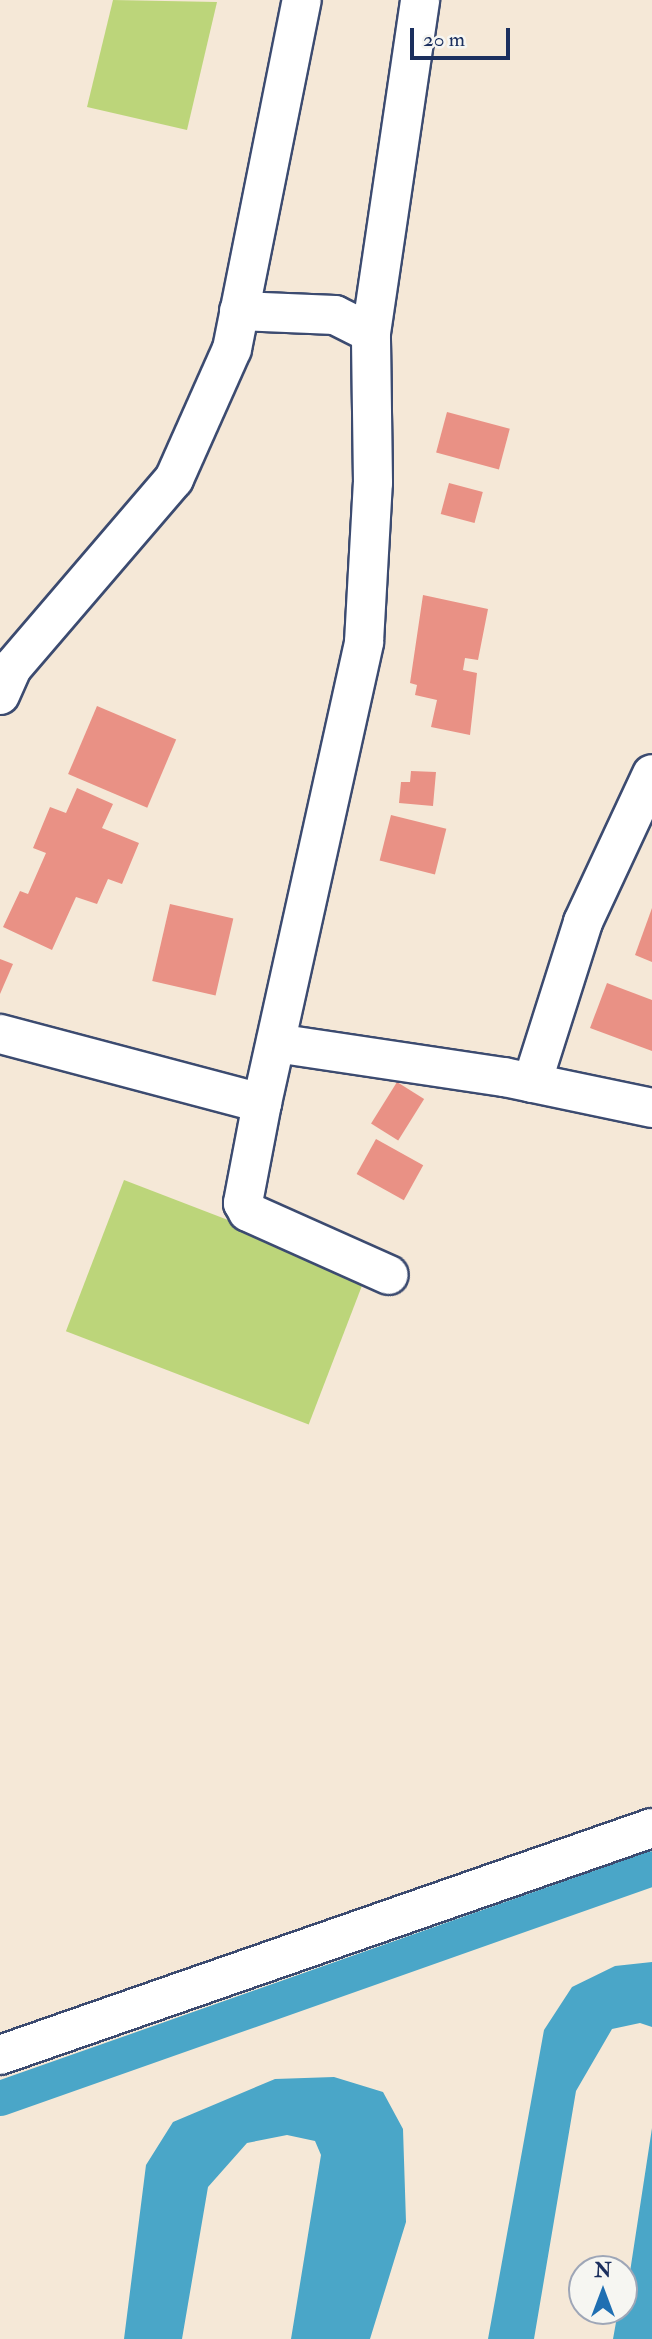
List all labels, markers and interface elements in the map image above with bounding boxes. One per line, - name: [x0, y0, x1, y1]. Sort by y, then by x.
- scale bar: [414, 14, 514, 58]
- text: 20 m: [423, 26, 465, 53]
- north arrow: [568, 2255, 638, 2325]
- text: N: [594, 2259, 612, 2283]

